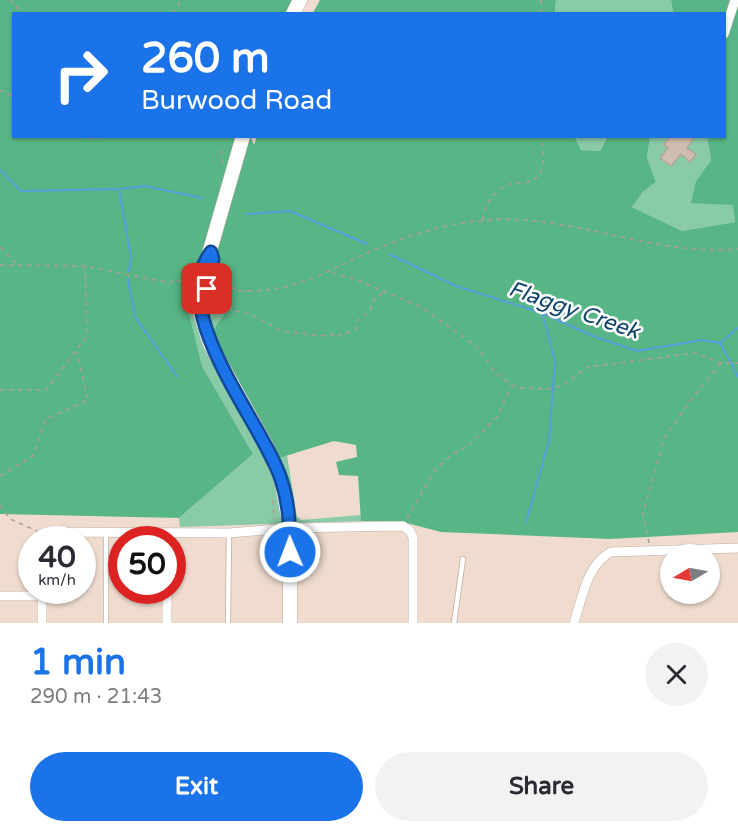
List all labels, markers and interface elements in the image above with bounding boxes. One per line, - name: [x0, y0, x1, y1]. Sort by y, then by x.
- text: 260 m: [141, 33, 270, 84]
- icon: right: [42, 36, 120, 114]
- text: Burwood Road: [141, 84, 332, 117]
- pin: [181, 263, 232, 314]
- icon: arrive: [190, 272, 223, 305]
- water label: Flaggy Creek: [505, 275, 645, 345]
- position arrow: [258, 520, 322, 584]
- speed limit sign: 50: [108, 526, 186, 604]
- text: 40: [38, 539, 76, 576]
- north arrow: [660, 544, 720, 604]
- map controls: [660, 544, 720, 604]
- text: km/h: [38, 571, 76, 589]
- text: 1 min: [30, 641, 126, 684]
- button: close: [645, 643, 708, 706]
- text: 290 m · 21:43: [30, 685, 162, 709]
- button: Exit: [30, 752, 363, 821]
- button: Share: [375, 752, 708, 821]

